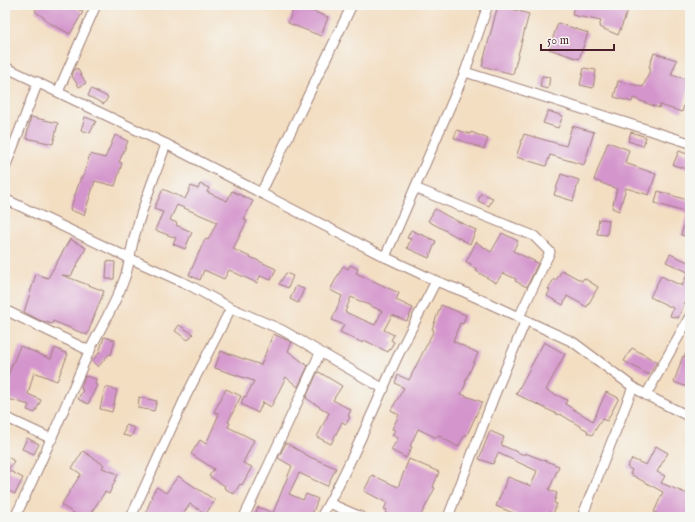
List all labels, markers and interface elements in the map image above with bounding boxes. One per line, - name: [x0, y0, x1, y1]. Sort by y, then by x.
- scale bar: [541, 26, 614, 52]
- text: 50 m: [547, 33, 569, 48]

